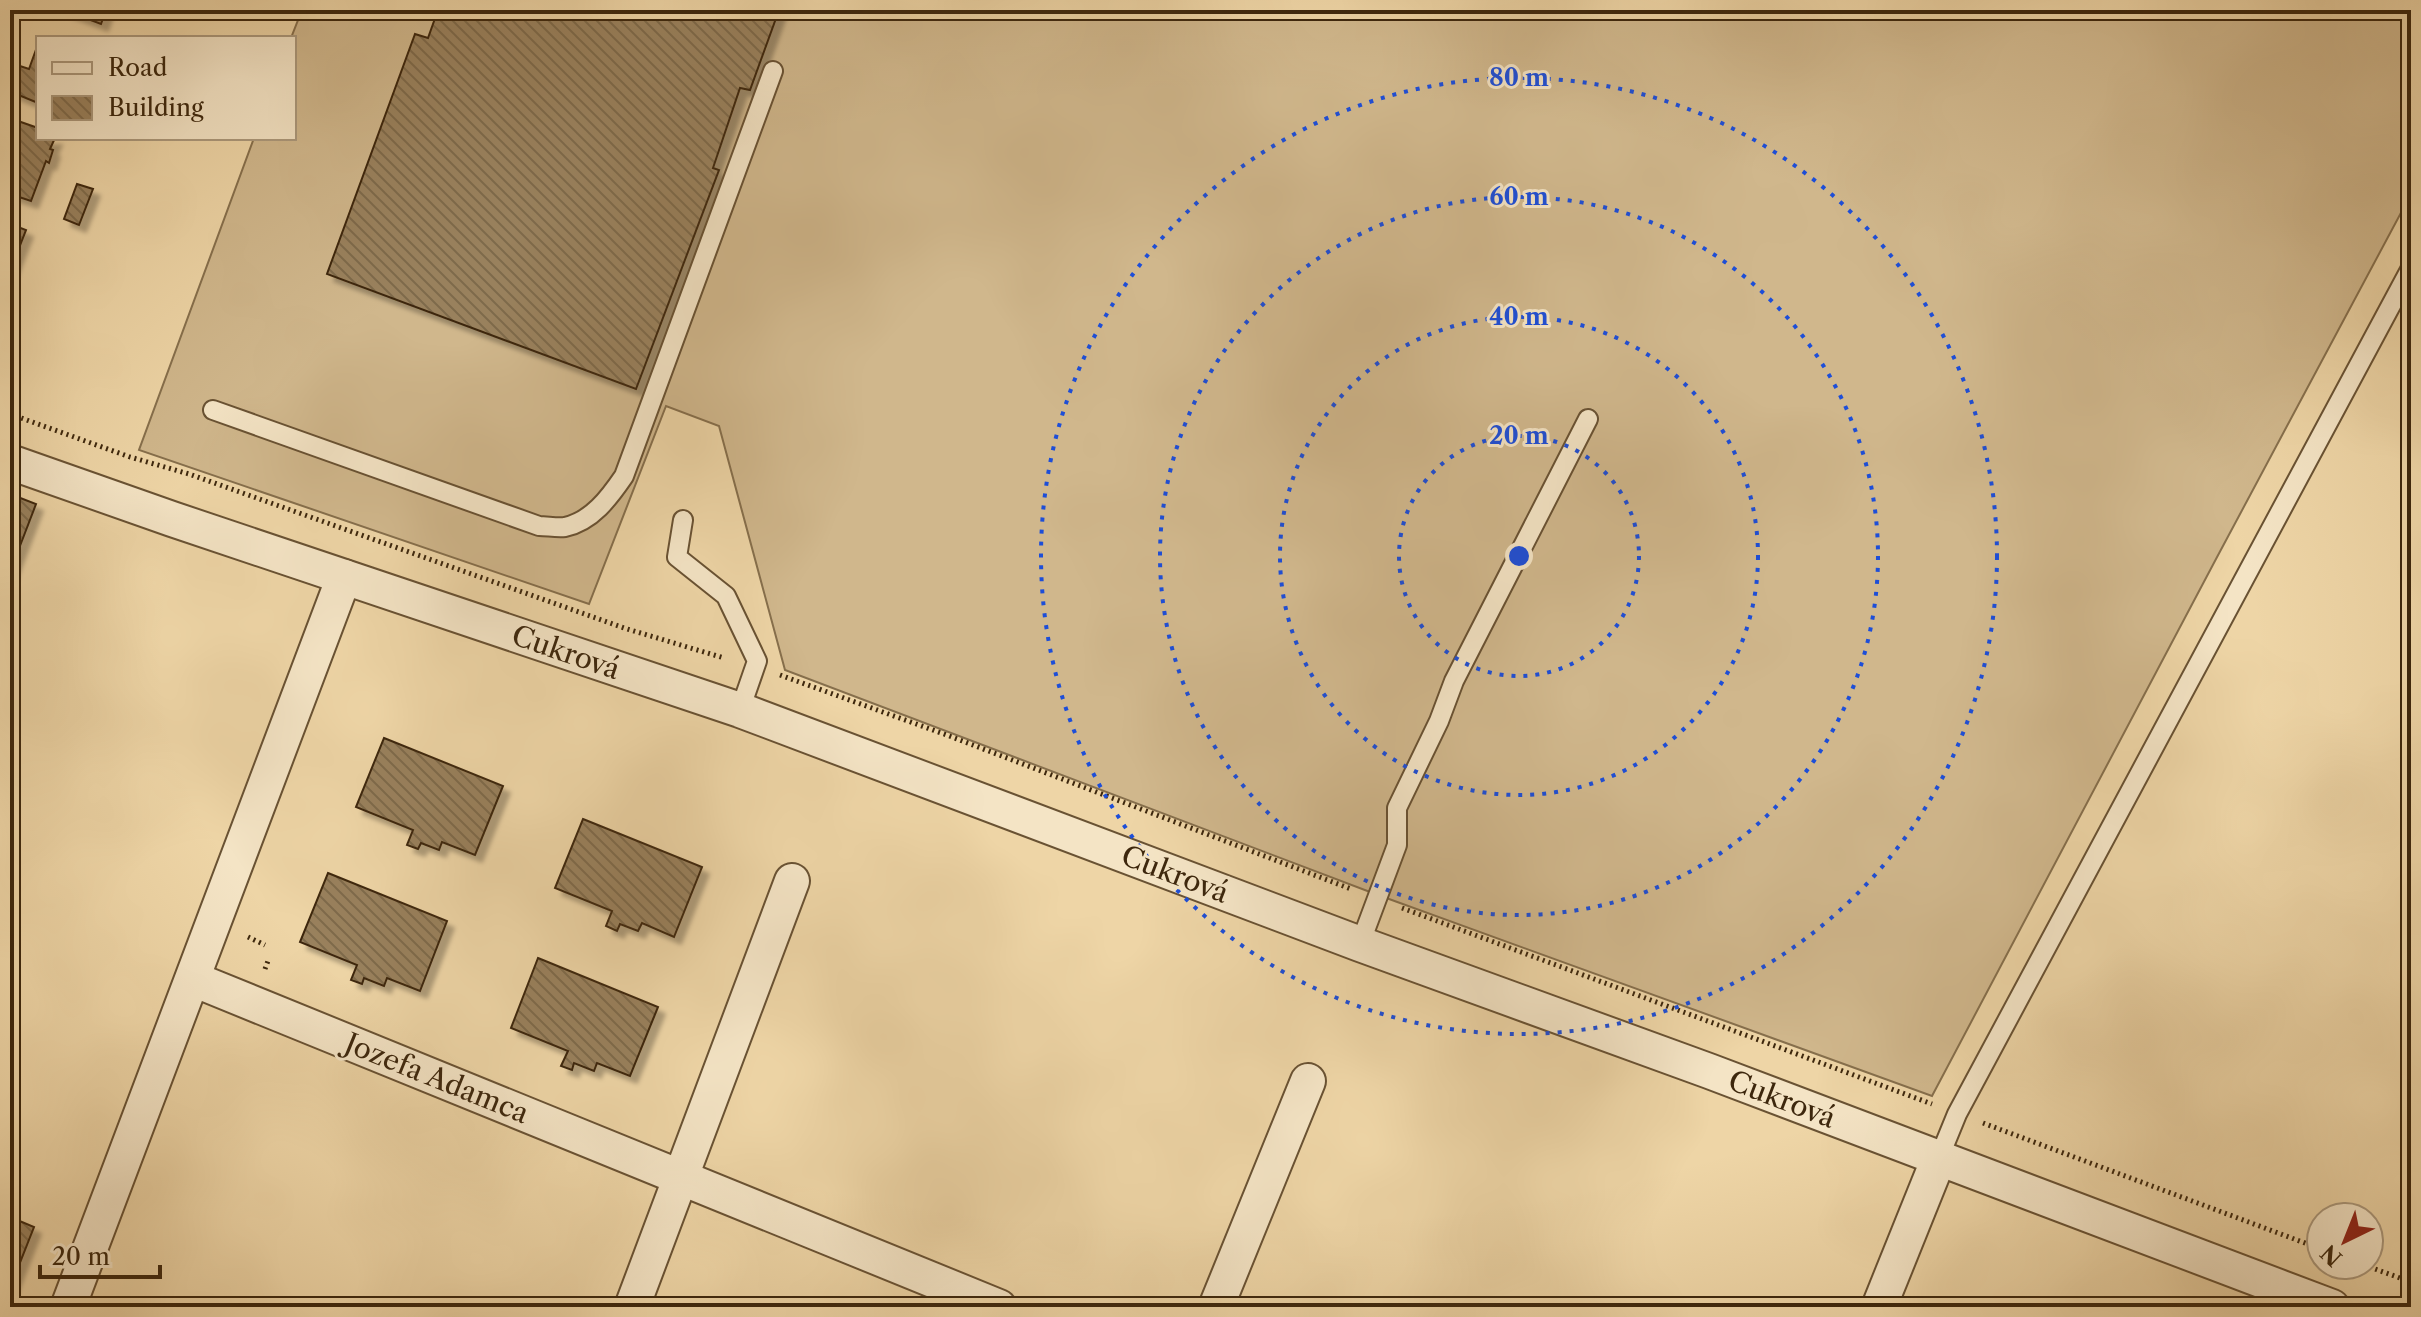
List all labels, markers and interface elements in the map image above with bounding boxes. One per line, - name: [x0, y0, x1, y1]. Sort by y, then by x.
- legend: [36, 36, 296, 140]
- text: Road: [108, 53, 168, 82]
- text: 80 m: [1489, 63, 1549, 92]
- text: Building: [108, 93, 204, 122]
- text: 60 m: [1489, 182, 1549, 211]
- text: 40 m: [1489, 302, 1549, 331]
- text: 20 m: [1489, 421, 1549, 450]
- centre of rings: [1505, 542, 1533, 570]
- street label: Cukrová: [508, 618, 625, 686]
- street label: Cukrová: [1117, 838, 1234, 910]
- street label: Jozefa Adamca: [336, 1024, 534, 1130]
- street label: Cukrová: [1724, 1063, 1841, 1135]
- north arrow: [2305, 1201, 2385, 1281]
- scale bar: [40, 1229, 160, 1279]
- text: N: [2316, 1239, 2348, 1272]
- text: 20 m: [52, 1242, 110, 1271]

